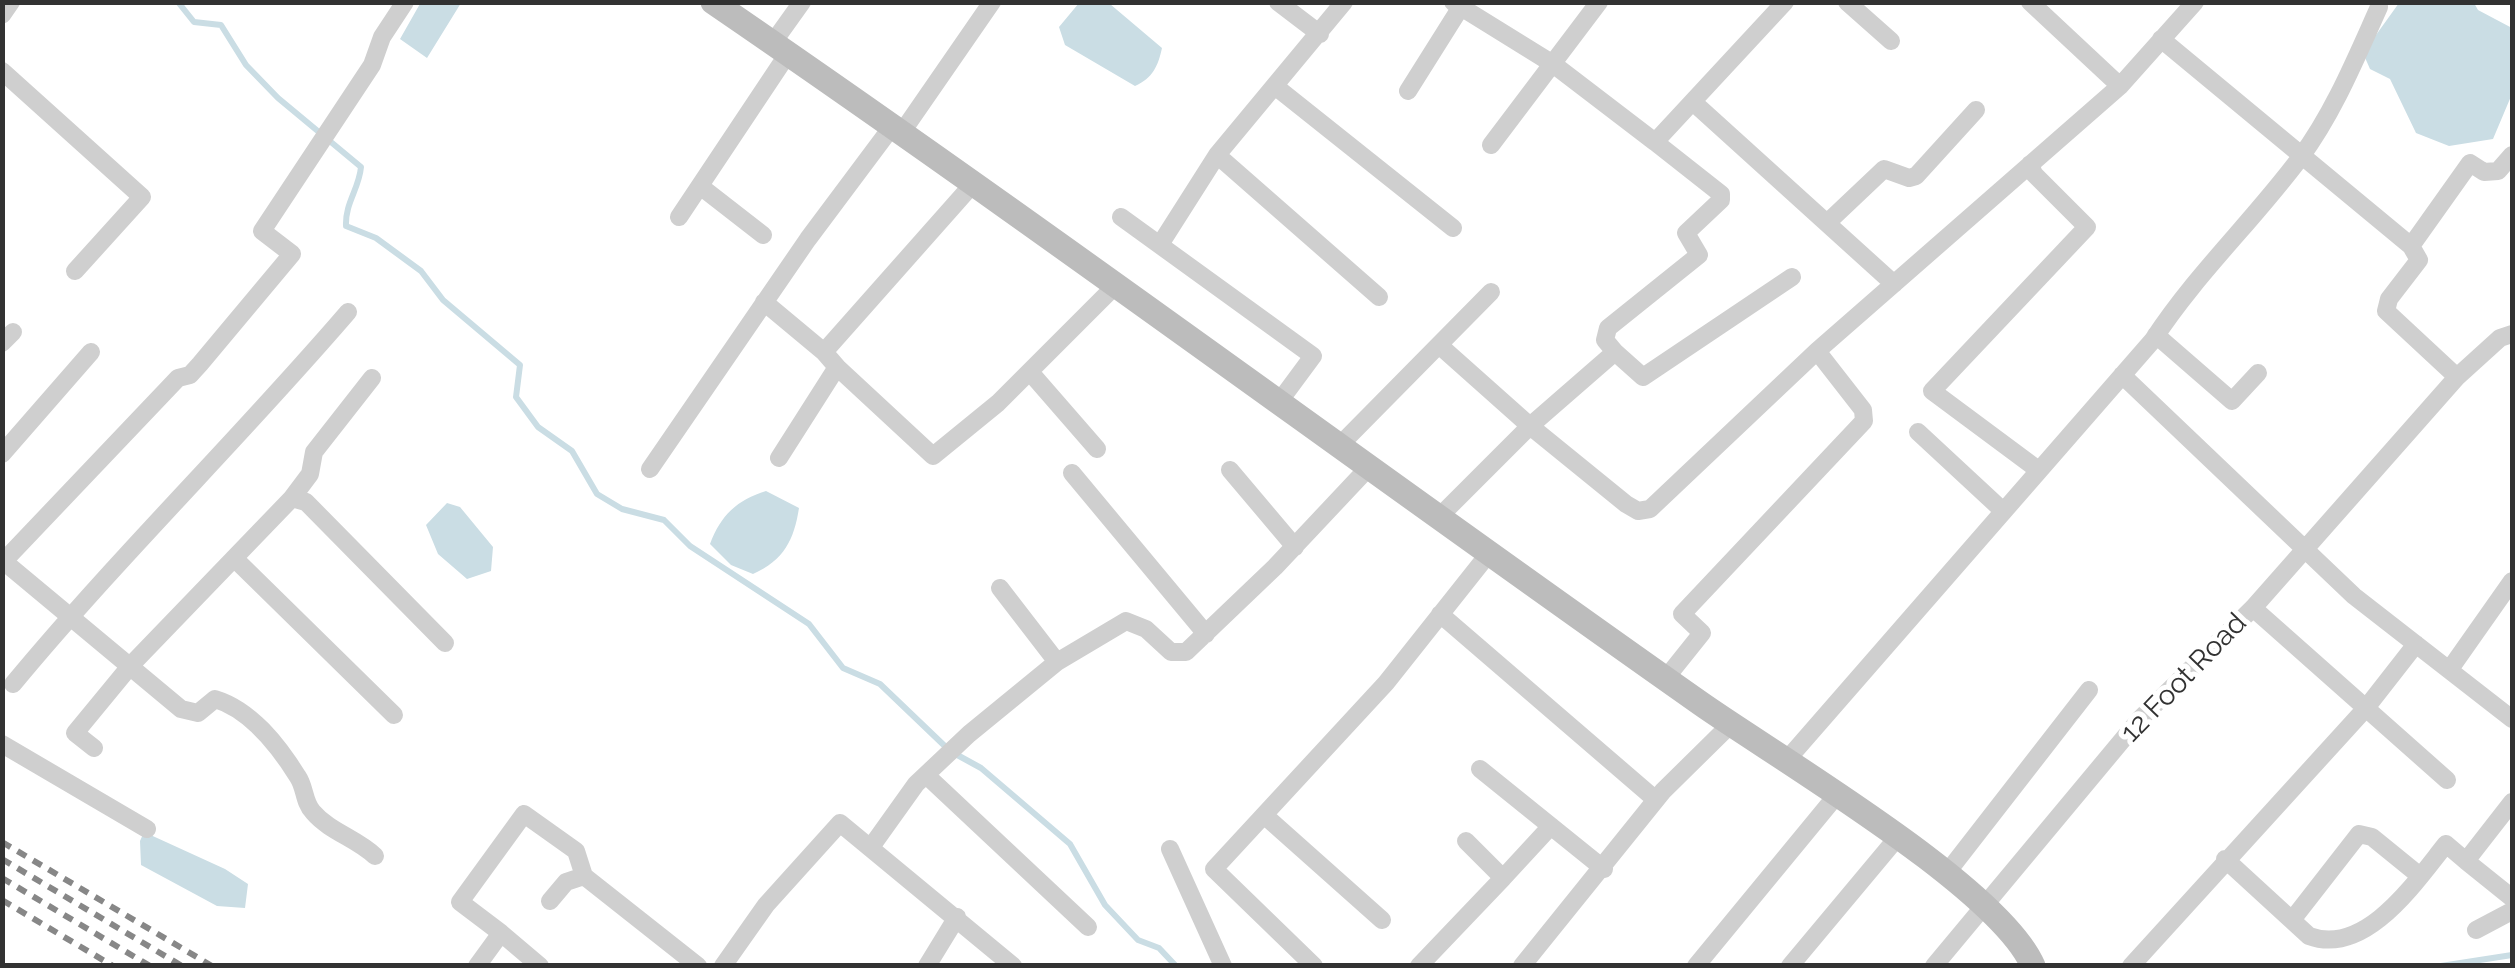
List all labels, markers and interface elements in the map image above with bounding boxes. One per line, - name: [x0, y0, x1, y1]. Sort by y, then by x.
- street label: 12 Foot Road: [2114, 607, 2254, 749]

